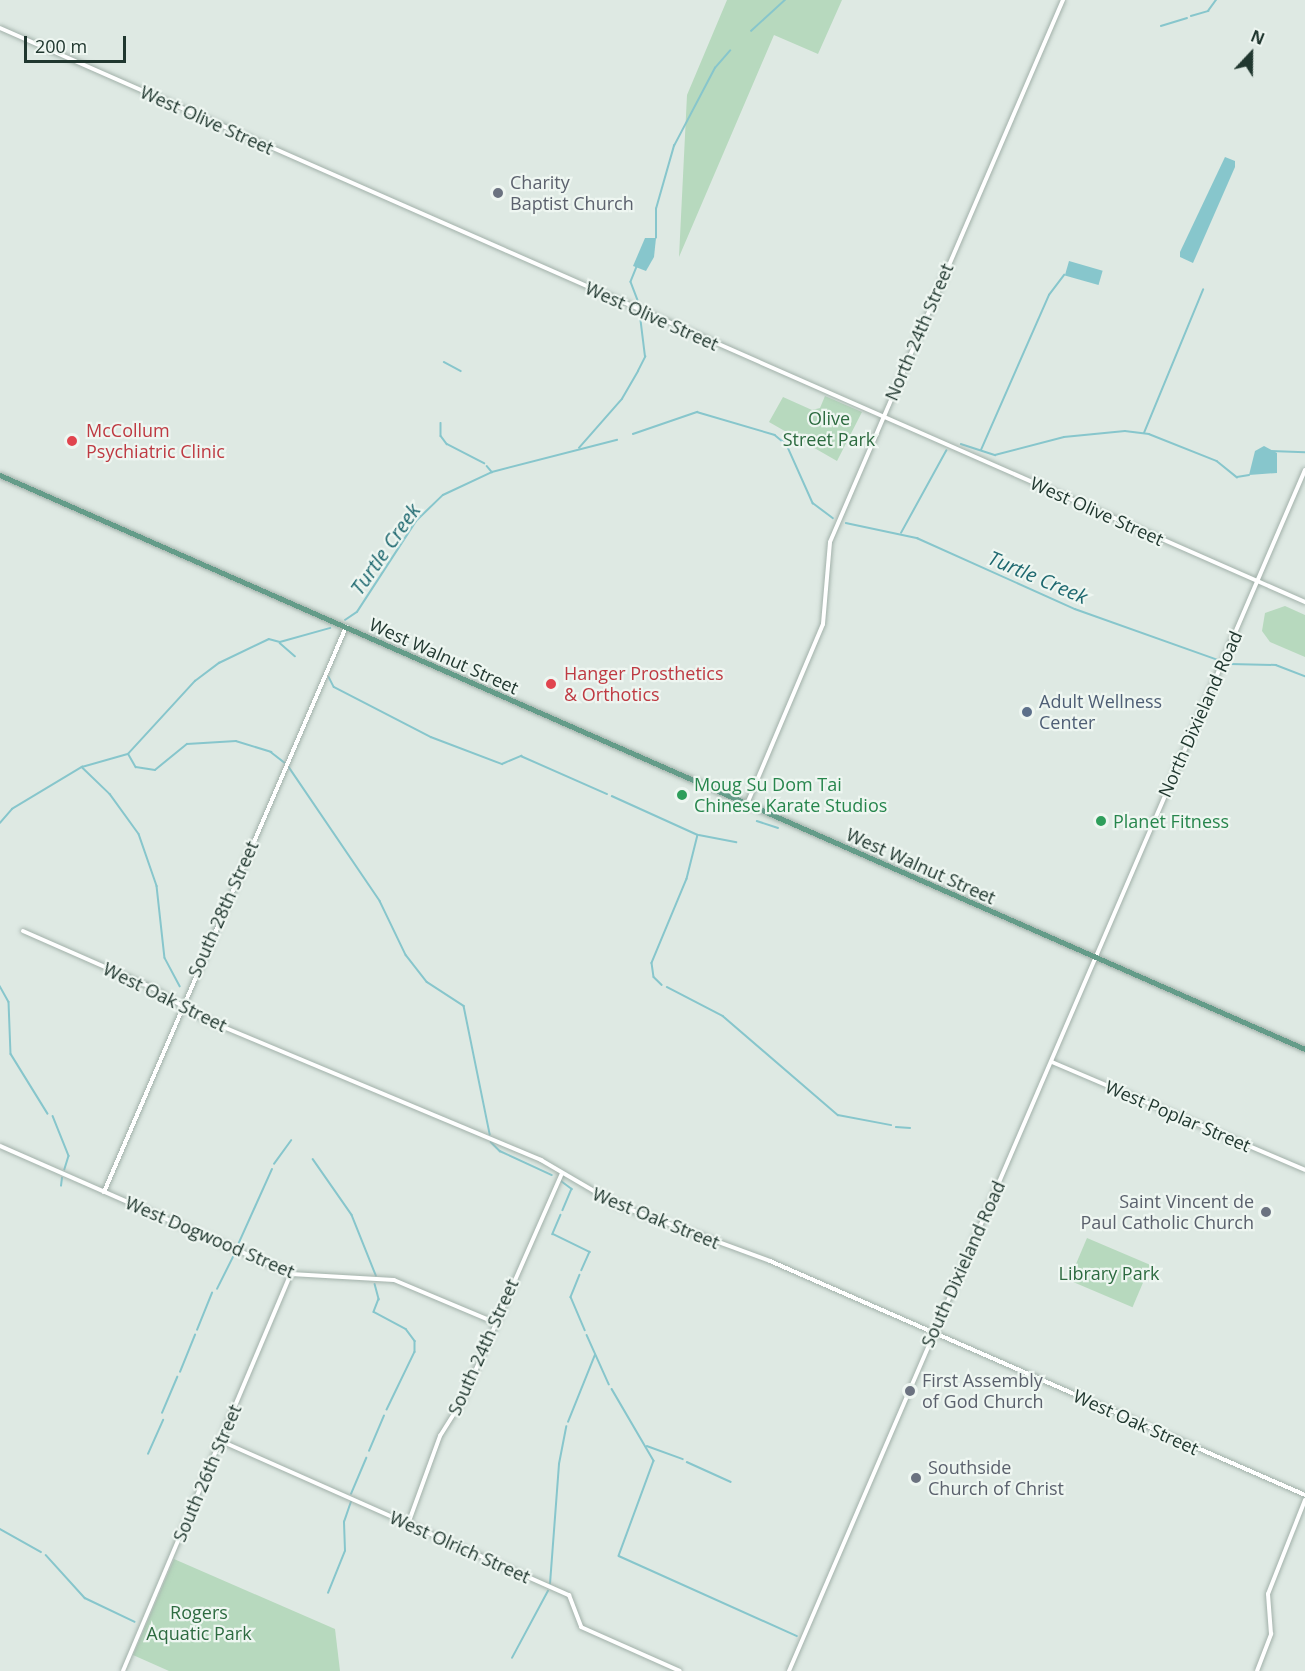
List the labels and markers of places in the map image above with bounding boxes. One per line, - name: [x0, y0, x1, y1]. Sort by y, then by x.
- place label: Charity Baptist Church: [510, 172, 634, 214]
- marker: Charity Baptist Church: [491, 186, 505, 200]
- place label: McCollum Psychiatric Clinic: [86, 420, 225, 462]
- marker: McCollum Psychiatric Clinic: [63, 432, 81, 450]
- place label: Hanger Prosthetics & Orthotics: [564, 663, 724, 706]
- marker: Hanger Prosthetics & Orthotics: [542, 675, 560, 693]
- place label: Adult Wellness Center: [1039, 691, 1162, 734]
- marker: Adult Wellness Center: [1020, 705, 1034, 719]
- place label: Moug Su Dom Tai Chinese Karate Studios: [694, 774, 887, 816]
- marker: Moug Su Dom Tai Chinese Karate Studios: [675, 788, 689, 802]
- place label: Planet Fitness: [1113, 810, 1229, 832]
- marker: Planet Fitness: [1094, 814, 1108, 828]
- place label: Saint Vincent de Paul Catholic Church: [1080, 1191, 1254, 1234]
- marker: Saint Vincent de Paul Catholic Church: [1259, 1205, 1273, 1219]
- place label: First Assembly of God Church: [922, 1370, 1044, 1412]
- marker: First Assembly of God Church: [903, 1384, 917, 1398]
- place label: Southside Church of Christ: [928, 1457, 1064, 1500]
- marker: Southside Church of Christ: [909, 1471, 923, 1485]

